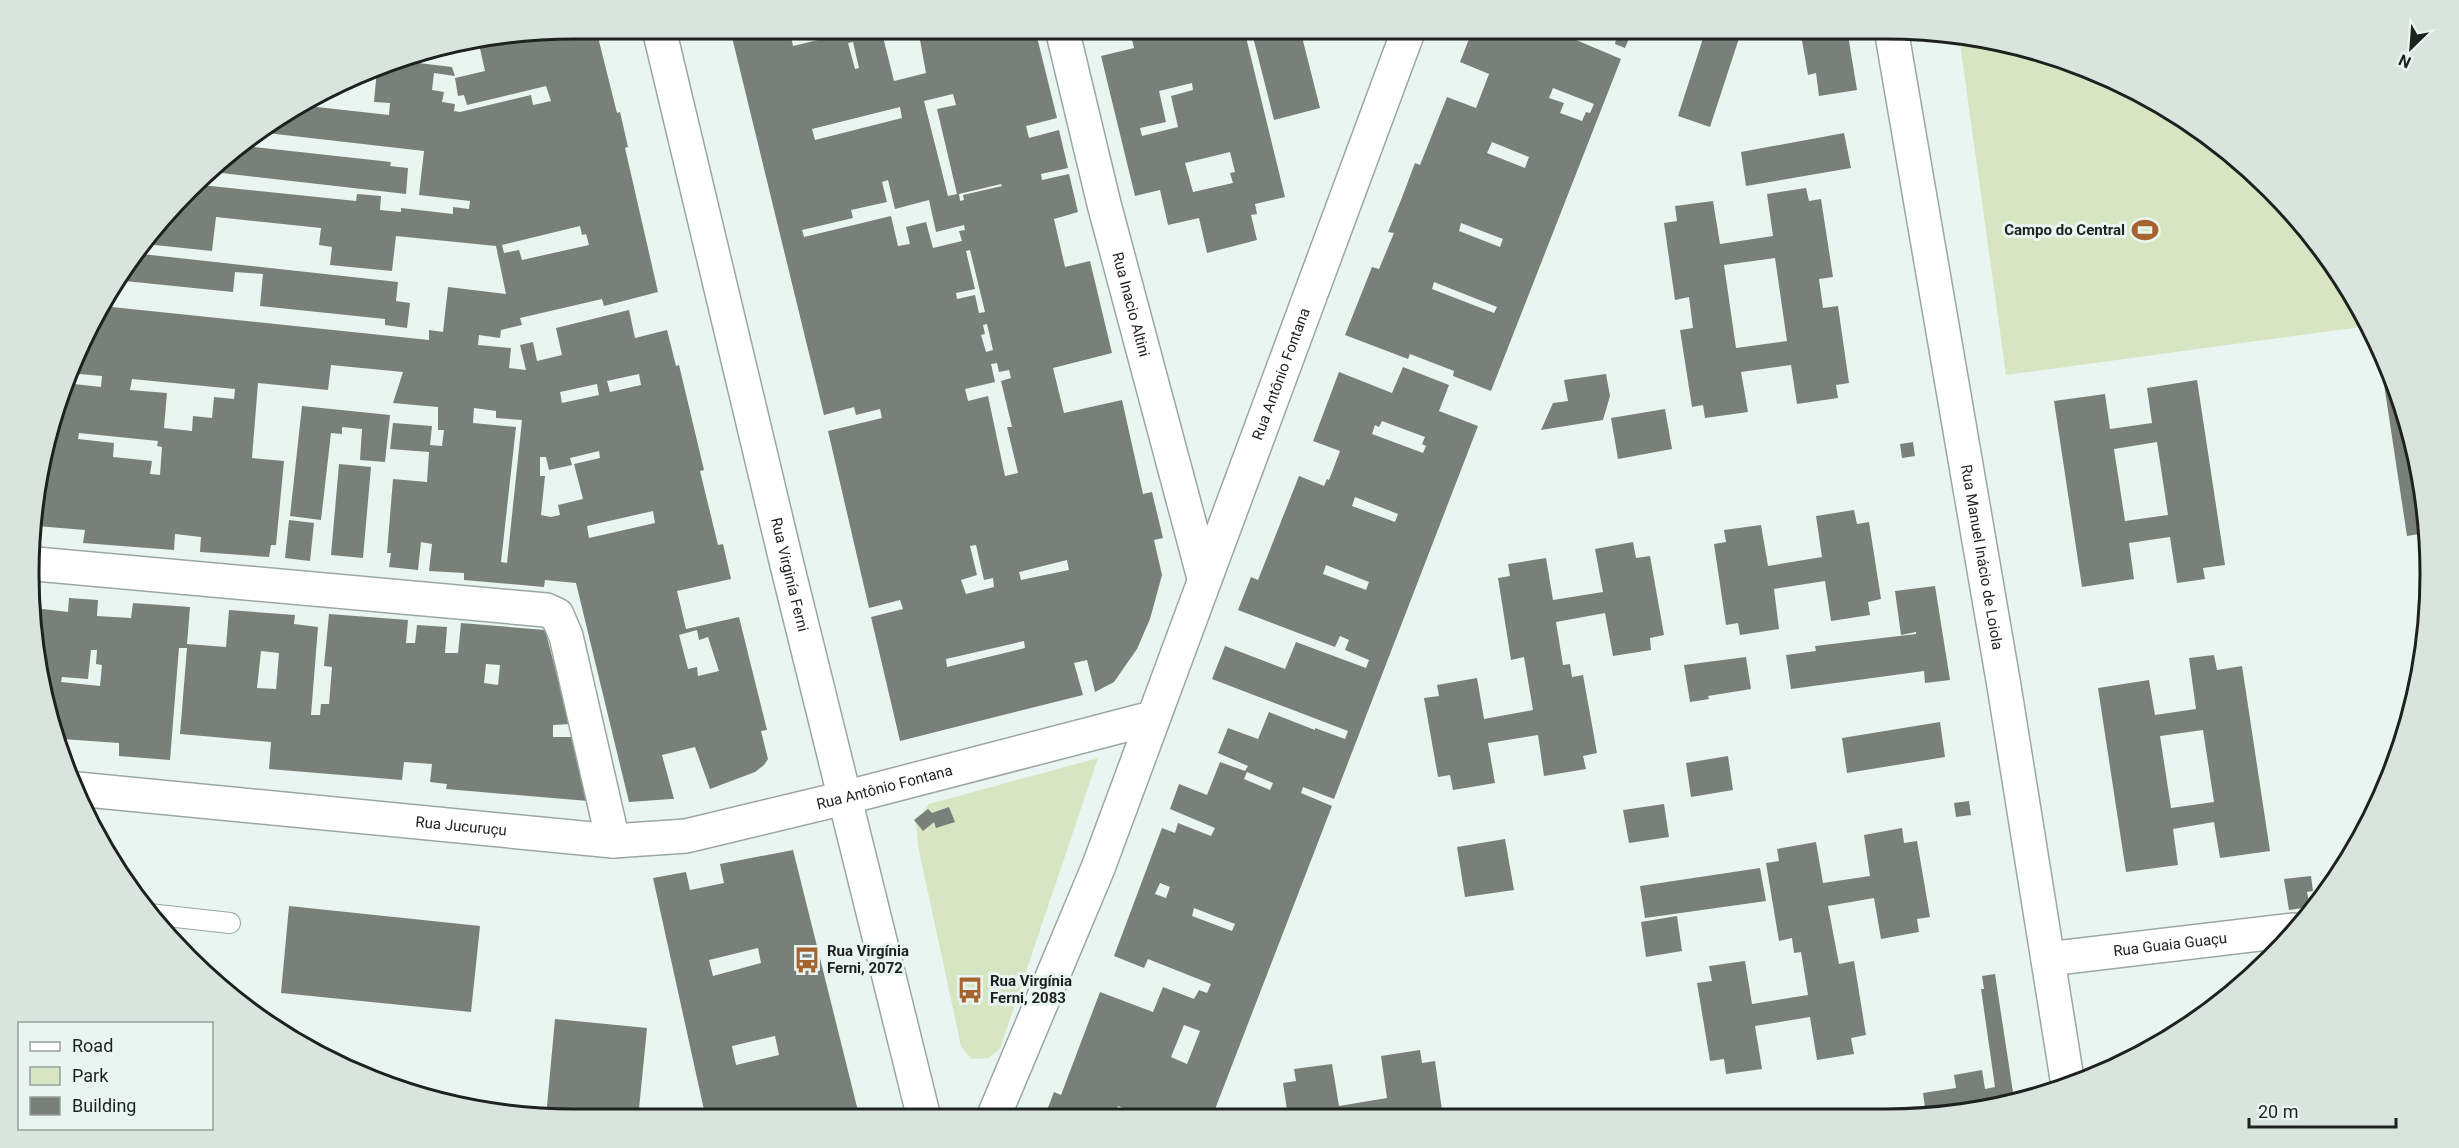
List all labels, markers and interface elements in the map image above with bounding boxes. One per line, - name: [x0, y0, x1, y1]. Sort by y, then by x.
- north arrow: [2381, 18, 2441, 78]
- text: N: [2396, 50, 2414, 72]
- sports icon: Campo do Central: [2130, 215, 2160, 245]
- place label: Campo do Central: [2004, 221, 2125, 239]
- street label: Rua Inacio Altini: [1108, 250, 1153, 359]
- street label: Rua Antônio Fontana: [1248, 305, 1314, 443]
- street label: Rua Manuel Inácio de Loiola: [1957, 463, 2007, 651]
- street label: Rua Virginía Ferni: [767, 516, 812, 633]
- street label: Rua Antônio Fontana: [815, 761, 954, 813]
- street label: Rua Jucuruçu: [415, 813, 508, 840]
- street label: Rua Guaia Guaçu: [2112, 929, 2228, 960]
- place label: Rua Virgínia Ferni, 2072: [827, 942, 909, 977]
- bus stop icon: Rua Virgínia Ferni, 2072: [792, 945, 822, 975]
- place label: Rua Virgínia Ferni, 2083: [990, 972, 1072, 1007]
- bus stop icon: Rua Virgínia Ferni, 2083: [955, 975, 985, 1005]
- legend: [18, 1022, 213, 1130]
- text: Road: [72, 1035, 113, 1056]
- text: Park: [72, 1065, 109, 1086]
- scale bar: [2249, 1091, 2396, 1129]
- text: Building: [72, 1095, 136, 1116]
- text: 20 m: [2258, 1101, 2298, 1122]

